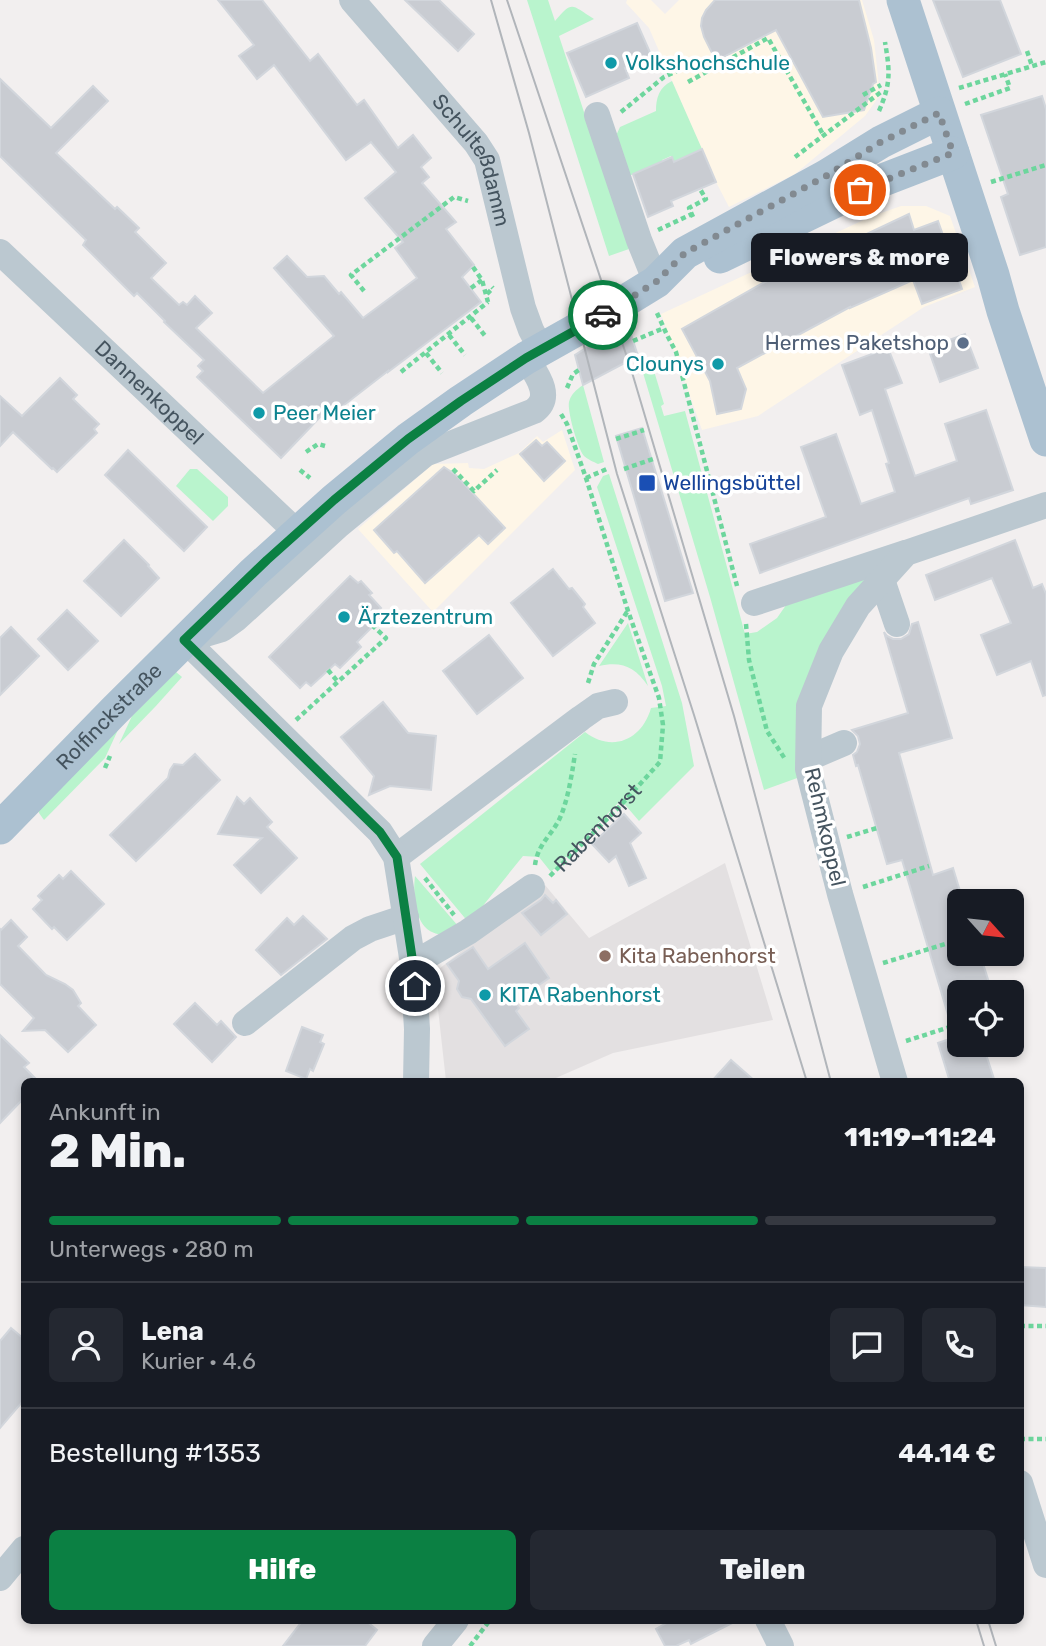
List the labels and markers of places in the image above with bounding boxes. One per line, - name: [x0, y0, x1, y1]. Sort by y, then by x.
- place label: Volkshochschule: [625, 50, 790, 75]
- marker: Volkshochschule: [603, 55, 619, 71]
- pin: [830, 160, 890, 220]
- callout: Flowers & more: [752, 232, 968, 281]
- place label: Hermes Paketshop: [765, 330, 949, 355]
- marker: Hermes Paketshop: [955, 335, 971, 351]
- place label: Clounys: [626, 351, 704, 376]
- marker: Clounys: [710, 356, 726, 372]
- place label: Peer Meier: [273, 400, 376, 425]
- marker: Peer Meier: [251, 405, 267, 421]
- place label: Wellingsbüttel: [663, 470, 801, 495]
- marker: Wellingsbüttel: [637, 473, 657, 493]
- place label: Ärztezentrum: [358, 604, 493, 629]
- marker: Ärztezentrum: [336, 609, 352, 625]
- place label: Kita Rabenhorst: [619, 943, 776, 968]
- marker: Kita Rabenhorst: [597, 948, 613, 964]
- pin: [385, 956, 445, 1016]
- place label: KITA Rabenhorst: [499, 982, 661, 1007]
- marker: KITA Rabenhorst: [477, 987, 493, 1003]

